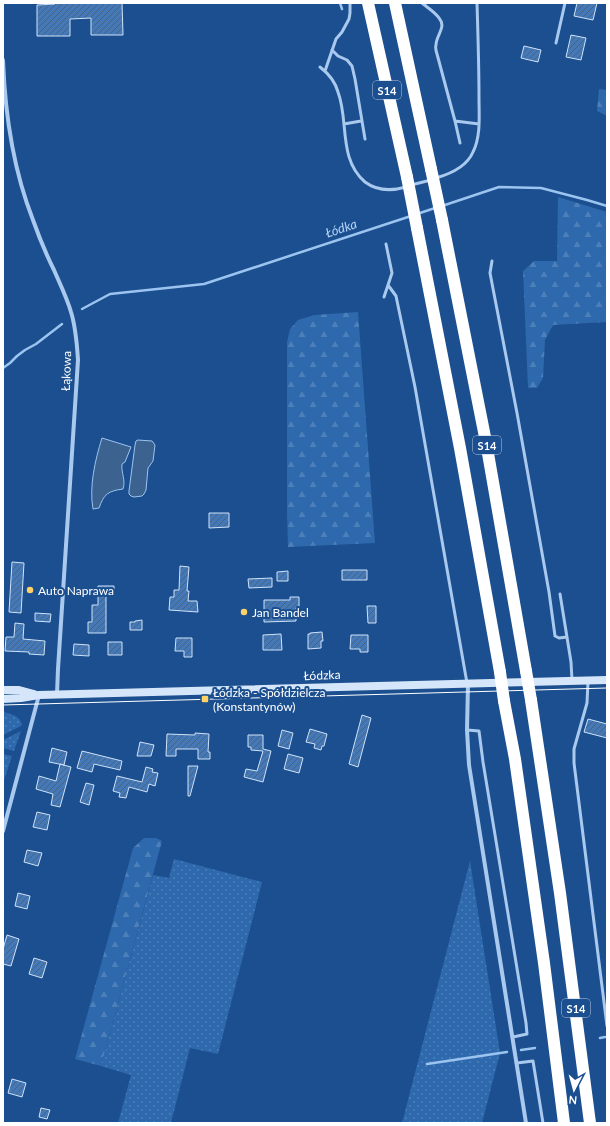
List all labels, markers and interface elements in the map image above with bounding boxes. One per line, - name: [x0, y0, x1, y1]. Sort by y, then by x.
- road number: S14: [373, 81, 401, 99]
- water label: Łódka: [323, 215, 359, 241]
- street label: Łąkowa: [58, 351, 74, 391]
- road number: S14: [473, 436, 501, 454]
- place label: Auto Naprawa: [38, 583, 114, 598]
- marker: Auto Naprawa: [25, 585, 35, 595]
- place label: Jan Bandel: [252, 605, 309, 620]
- marker: Jan Bandel: [239, 607, 249, 617]
- street label: Łódzka: [303, 667, 341, 683]
- place label: Łódzka - Spółdzielcza (Konstantynów): [213, 685, 325, 714]
- marker: Łódzka - Spółdzielcza (Konstantynów): [200, 694, 210, 704]
- road number: S14: [562, 999, 590, 1017]
- north arrow: [554, 1070, 594, 1110]
- text: N: [568, 1094, 578, 1107]

